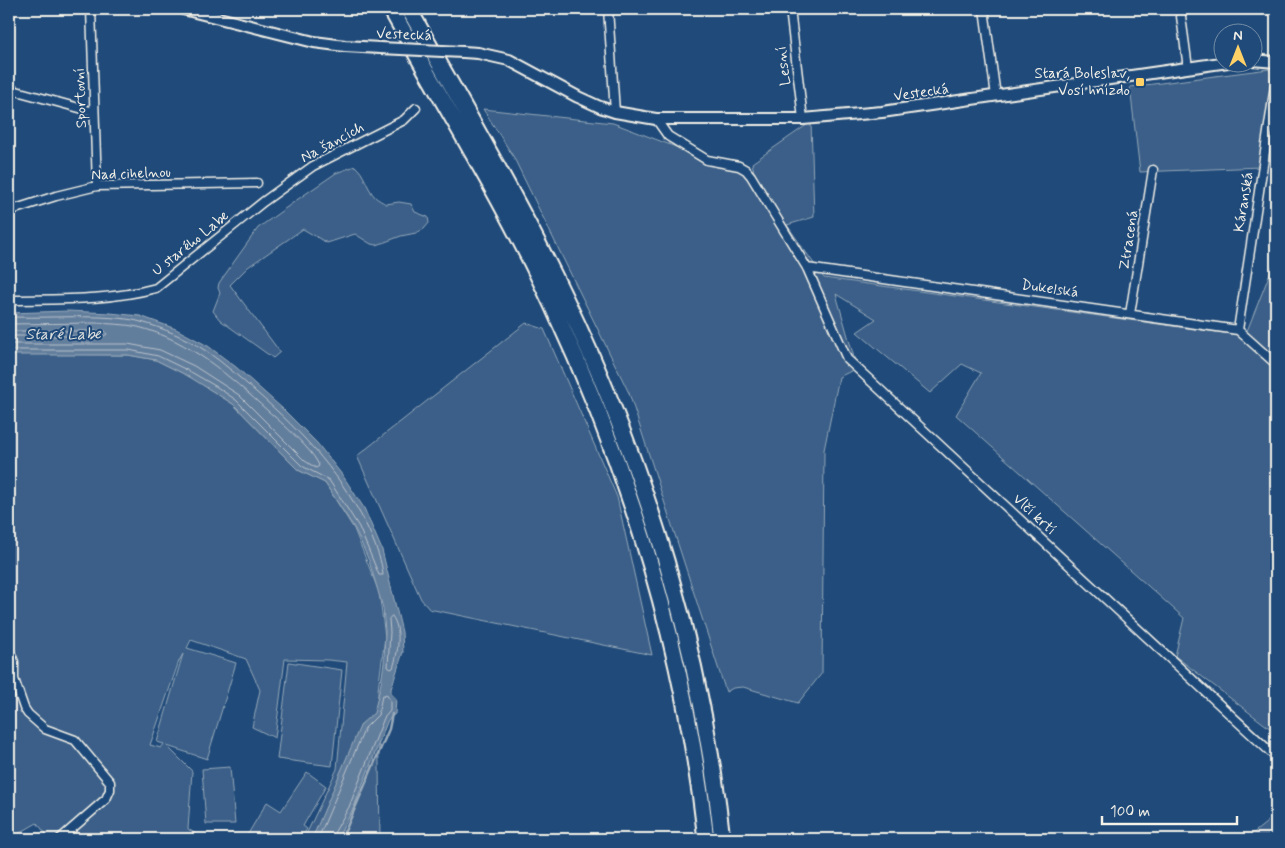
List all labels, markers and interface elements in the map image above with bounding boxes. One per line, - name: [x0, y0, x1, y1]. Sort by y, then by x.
- north arrow: [1212, 22, 1262, 72]
- street label: Vestecká: [376, 24, 432, 46]
- text: N: [1233, 27, 1243, 45]
- street label: Lesní: [772, 45, 796, 87]
- place label: Stará Boleslav, Vosí hnízdo: [1035, 64, 1130, 101]
- street label: Sportovní: [70, 67, 92, 129]
- marker: Stará Boleslav, Vosí hnízdo: [1134, 76, 1146, 88]
- street label: Vestecká: [892, 79, 950, 107]
- street label: Na šancích: [297, 118, 368, 168]
- street label: Nad cihelnou: [91, 163, 171, 185]
- street label: Káranská: [1229, 171, 1259, 234]
- street label: U starého Labe: [148, 206, 234, 281]
- street label: Ztracená: [1114, 209, 1144, 272]
- street label: Dukelská: [1020, 275, 1080, 303]
- water label: Staré Labe: [25, 324, 102, 345]
- street label: Vlčí krtí: [1008, 489, 1060, 540]
- scale bar: [1102, 793, 1238, 825]
- text: 100 m: [1110, 802, 1150, 822]

